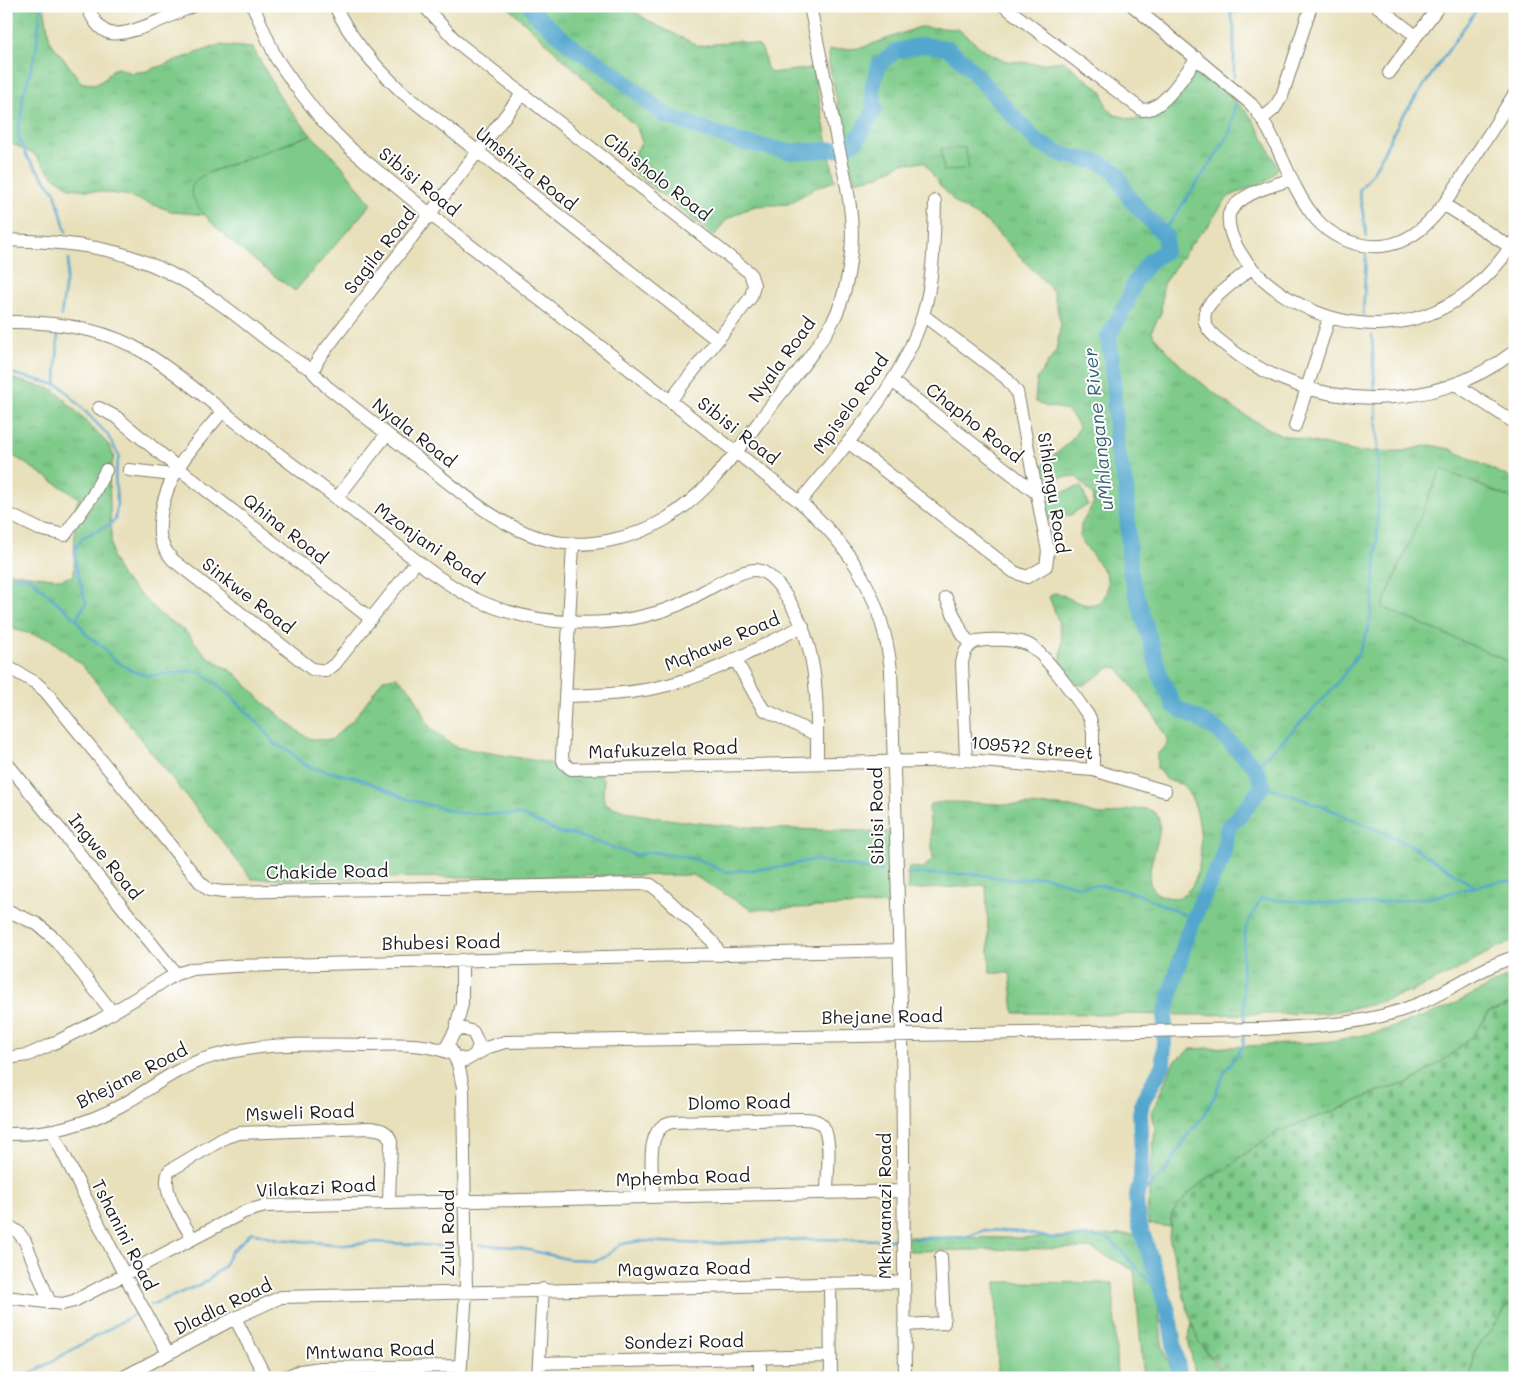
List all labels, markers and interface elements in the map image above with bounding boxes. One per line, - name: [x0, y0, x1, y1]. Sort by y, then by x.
- street label: Umshiza Road: [471, 121, 582, 215]
- street label: Cibisholo Road: [599, 127, 717, 226]
- street label: Sibisi Road: [374, 141, 465, 221]
- street label: Sagila Road: [338, 202, 421, 299]
- street label: Nyala Road: [742, 312, 820, 407]
- water label: uMhlangane River: [1077, 346, 1119, 512]
- street label: Mpiselo Road: [807, 349, 893, 458]
- street label: Chapho Road: [921, 377, 1028, 468]
- street label: Sibisi Road: [693, 391, 784, 470]
- street label: Nyala Road: [368, 392, 461, 473]
- street label: Sihlangu Road: [1033, 431, 1075, 555]
- street label: Qhina Road: [238, 488, 333, 569]
- street label: Mzonjani Road: [370, 497, 489, 590]
- street label: Sinkwe Road: [198, 552, 300, 639]
- street label: Mqhawe Road: [660, 606, 783, 676]
- street label: 109572 Street: [970, 730, 1095, 764]
- street label: Mafukuzela Road: [588, 734, 738, 764]
- street label: Sibisi Road: [863, 767, 889, 865]
- street label: Ingwe Road: [64, 808, 148, 904]
- street label: Chakide Road: [266, 858, 388, 884]
- street label: Bhubesi Road: [381, 929, 501, 955]
- street label: Bhejane Road: [821, 1003, 943, 1029]
- street label: Bhejane Road: [72, 1037, 191, 1113]
- street label: Dlomo Road: [687, 1089, 791, 1115]
- street label: Msweli Road: [245, 1098, 355, 1126]
- street label: Mkhwanazi Road: [872, 1133, 896, 1279]
- street label: Mphemba Road: [615, 1163, 751, 1191]
- street label: Vilakazi Road: [256, 1172, 376, 1202]
- street label: Tshanini Road: [87, 1175, 163, 1294]
- street label: Zulu Road: [435, 1190, 459, 1276]
- street label: Magwaza Road: [617, 1255, 751, 1281]
- street label: Dladla Road: [170, 1272, 275, 1340]
- street label: Sondezi Road: [624, 1328, 744, 1354]
- street label: Mntwana Road: [305, 1336, 435, 1364]

